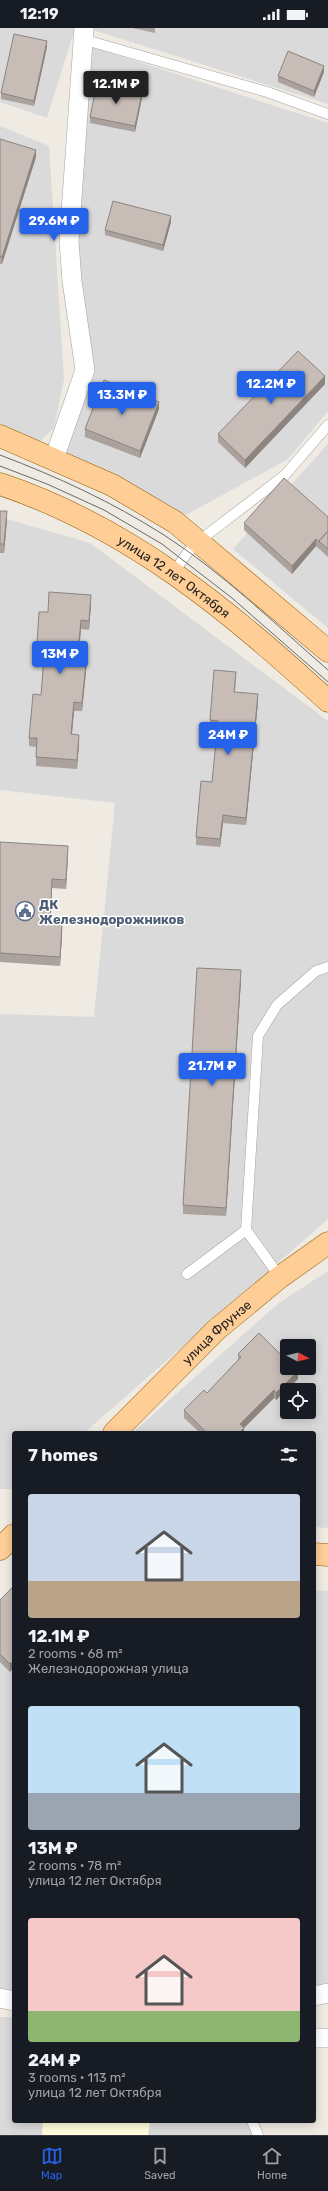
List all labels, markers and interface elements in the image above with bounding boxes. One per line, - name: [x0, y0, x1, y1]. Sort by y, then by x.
- text: 12:19: [20, 5, 59, 23]
- pin: 12.1M ₽: [79, 71, 153, 105]
- text: 12.1M ₽: [92, 76, 140, 91]
- pin: 29.6M ₽: [17, 208, 91, 242]
- text: 29.6M ₽: [28, 213, 80, 228]
- pin: 12.2M ₽: [234, 371, 308, 405]
- text: 12.2M ₽: [246, 376, 296, 391]
- pin: 13.3M ₽: [85, 382, 159, 416]
- text: 13.3M ₽: [97, 387, 147, 402]
- street label: улица 12 лет Октября: [115, 532, 233, 621]
- pin: 13M ₽: [32, 641, 88, 675]
- text: 13M ₽: [41, 646, 79, 661]
- pin: 24M ₽: [200, 722, 256, 756]
- text: 24M ₽: [208, 727, 248, 742]
- place label: ДК Железнодорожников: [39, 897, 185, 927]
- public building icon: ДК Железнодорожников: [14, 900, 36, 922]
- pin: 21.7M ₽: [175, 1053, 249, 1087]
- text: 21.7M ₽: [188, 1058, 236, 1073]
- street label: улица Фрунзе: [179, 1297, 254, 1368]
- north arrow: [280, 1339, 316, 1375]
- map controls: [280, 1339, 316, 1419]
- button: locate: [280, 1383, 316, 1419]
- icon: filters: [278, 1444, 300, 1466]
- text: 7 homes: [28, 1445, 98, 1465]
- icon: home: [128, 1520, 200, 1592]
- text: 12.1M ₽: [28, 1626, 90, 1646]
- text: 2 rooms · 68 m²: [28, 1646, 123, 1661]
- text: Железнодорожная улица: [28, 1661, 189, 1676]
- icon: home: [128, 1732, 200, 1804]
- text: 13M ₽: [28, 1838, 78, 1858]
- text: 2 rooms · 78 m²: [28, 1858, 122, 1873]
- text: улица 12 лет Октября: [28, 1873, 162, 1888]
- icon: home: [128, 1944, 200, 2016]
- text: 24M ₽: [28, 2050, 81, 2070]
- text: 3 rooms · 113 m²: [28, 2070, 126, 2085]
- text: улица 12 лет Октября: [28, 2085, 162, 2100]
- tab: Map: [41, 2145, 63, 2182]
- tab: Saved: [144, 2145, 176, 2182]
- tab: Home: [257, 2145, 287, 2182]

